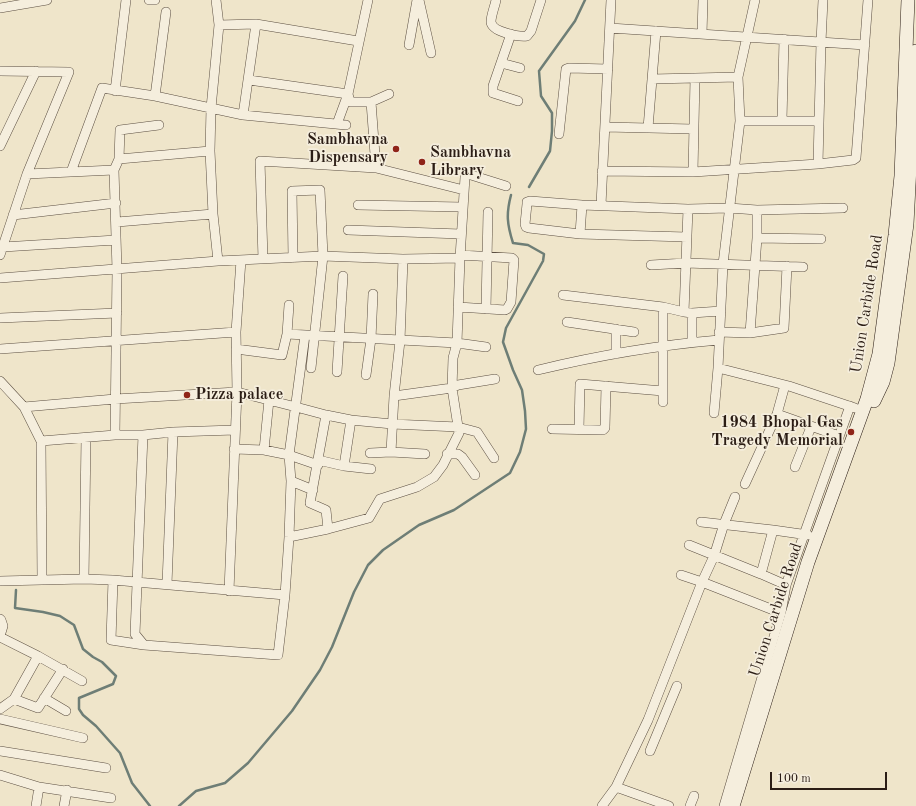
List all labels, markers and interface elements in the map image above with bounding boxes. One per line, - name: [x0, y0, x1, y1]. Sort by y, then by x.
- place label: Sambhavna Dispensary: [307, 130, 388, 168]
- place label: Sambhavna Library: [430, 143, 511, 181]
- marker: Sambhavna Dispensary: [391, 144, 401, 154]
- marker: Sambhavna Library: [417, 157, 427, 167]
- street label: Union Carbide Road: [847, 233, 887, 375]
- place label: Pizza palace: [195, 385, 283, 405]
- marker: Pizza palace: [182, 390, 192, 400]
- place label: 1984 Bhopal Gas Tragedy Memorial: [711, 413, 843, 451]
- marker: 1984 Bhopal Gas Tragedy Memorial: [846, 427, 856, 437]
- street label: Union Carbide Road: [745, 540, 807, 680]
- scale bar: [772, 764, 889, 790]
- text: 100 m: [777, 773, 811, 785]

